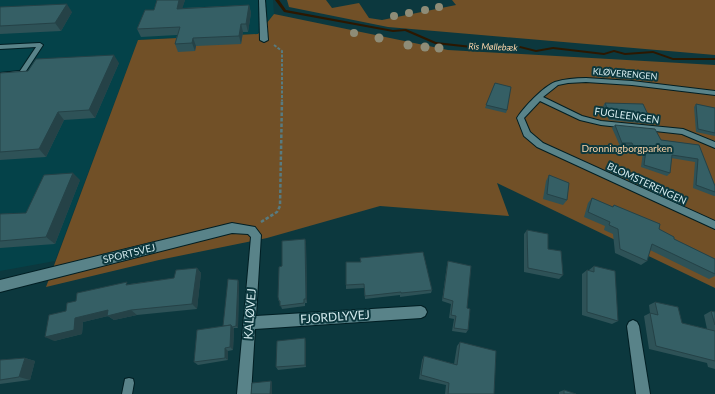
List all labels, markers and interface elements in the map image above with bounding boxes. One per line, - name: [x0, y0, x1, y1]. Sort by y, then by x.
- water label: Ris Møllebæk: [468, 40, 519, 53]
- street label: KLØVERENGEN: [592, 65, 658, 82]
- street label: FUGLEENGEN: [594, 105, 660, 125]
- park label: Dronningborgparken: [582, 142, 672, 154]
- street label: BLOMSTERENGEN: [605, 159, 689, 207]
- street label: SPORTSVEJ: [102, 241, 156, 265]
- street label: KALØVEJ: [240, 288, 259, 340]
- street label: FJORDLYVEJ: [300, 307, 370, 326]

